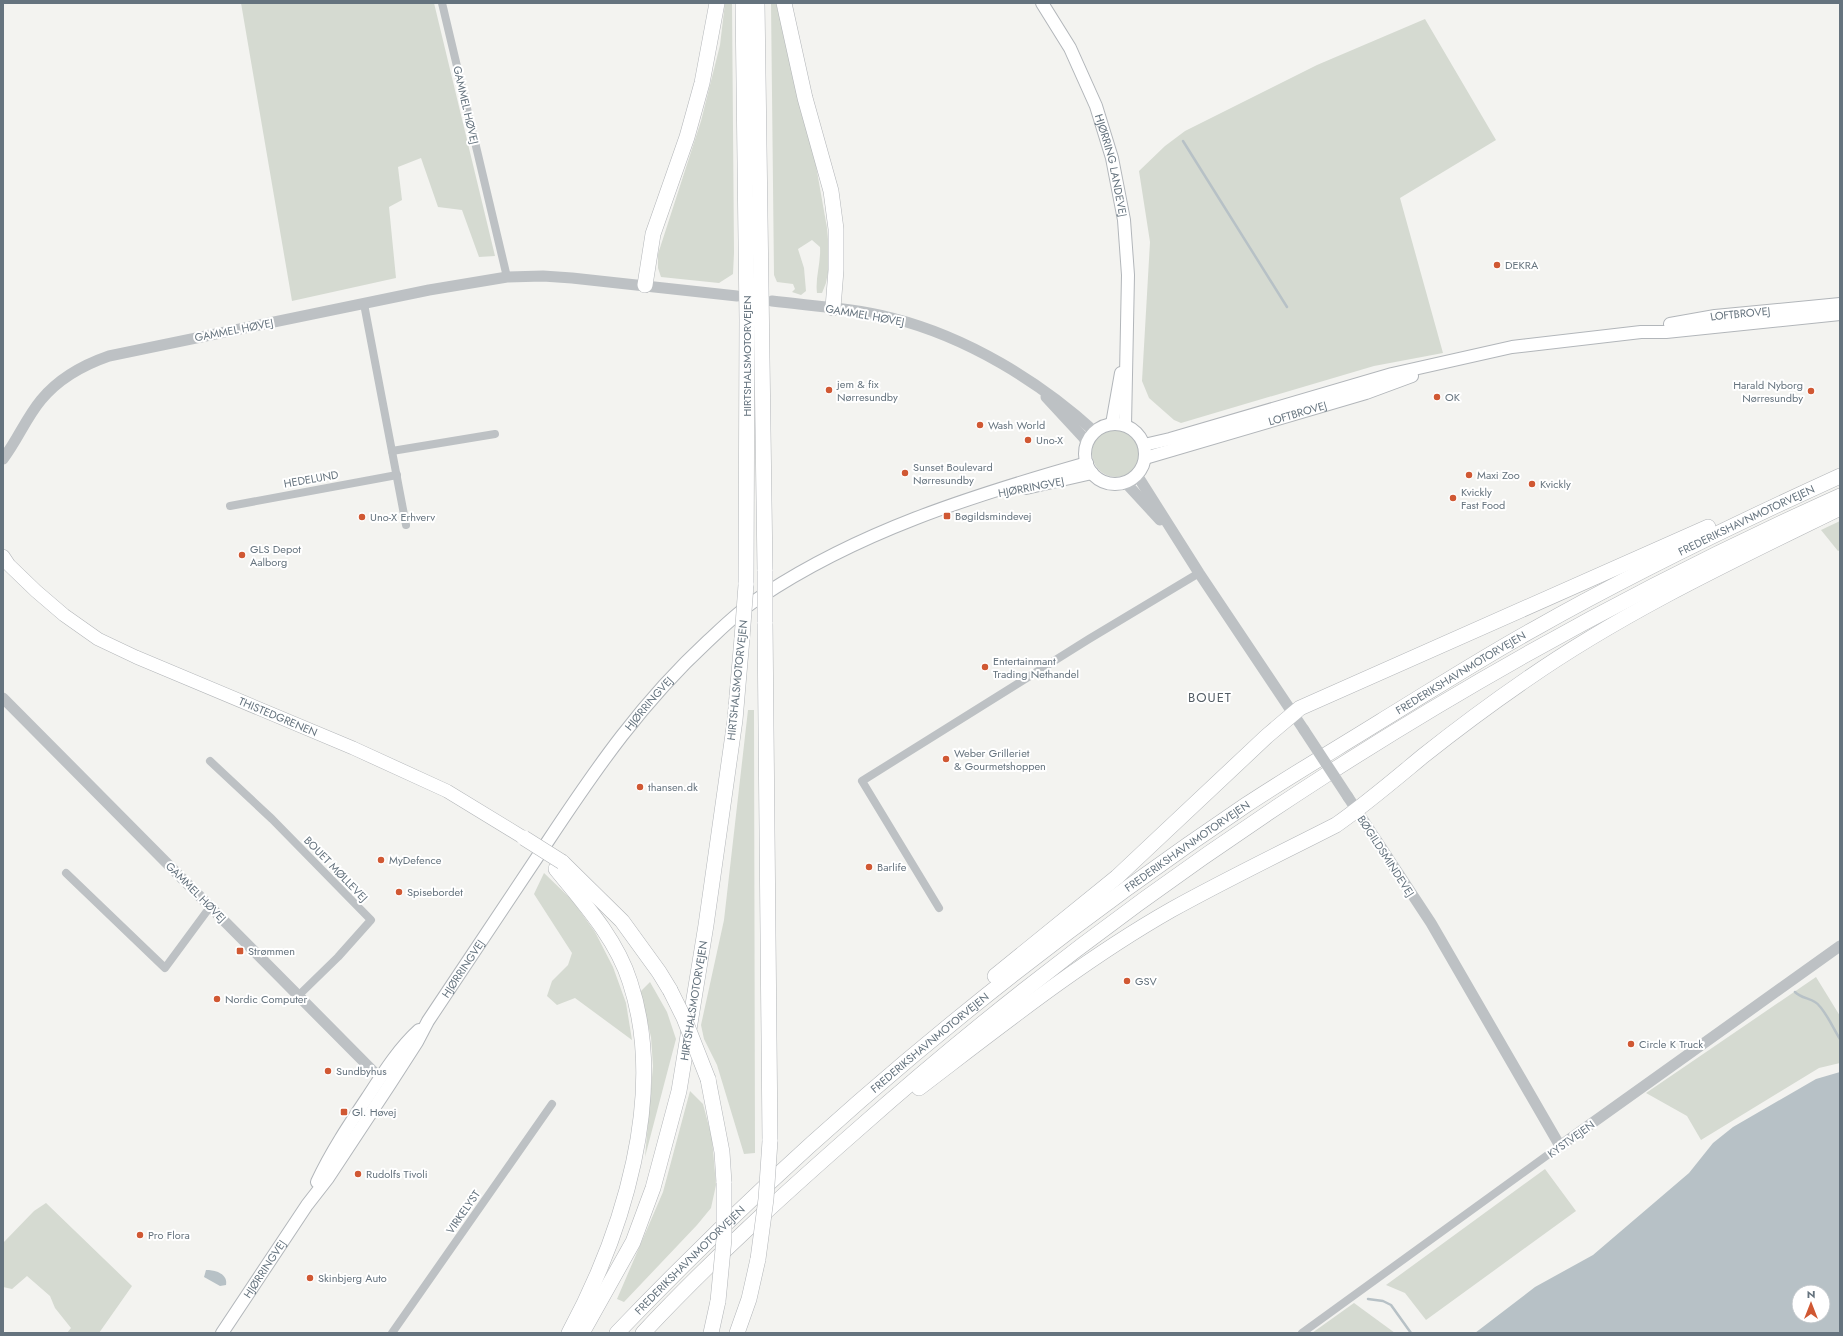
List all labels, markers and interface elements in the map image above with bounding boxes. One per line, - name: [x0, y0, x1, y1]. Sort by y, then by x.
- street label: GAMMEL HØVEJ: [449, 64, 483, 146]
- street label: HJØRRING LANDEVEJ: [1091, 112, 1131, 218]
- place label: DEKRA: [1505, 257, 1539, 273]
- marker: DEKRA: [1492, 260, 1502, 270]
- street label: HIRTSHALSMOTORVEJEN: [739, 295, 755, 417]
- street label: GAMMEL HØVEJ: [824, 300, 906, 330]
- street label: LOFTBROVEJ: [1709, 303, 1771, 325]
- street label: GAMMEL HØVEJ: [193, 315, 275, 345]
- place label: jem & fix Nørresundby: [836, 376, 898, 405]
- place label: Harald Nyborg Nørresundby: [1733, 377, 1803, 406]
- marker: jem & fix Nørresundby: [824, 385, 834, 395]
- marker: Harald Nyborg Nørresundby: [1806, 386, 1816, 396]
- place label: OK: [1445, 389, 1461, 405]
- marker: OK: [1432, 392, 1442, 402]
- street label: LOFTBROVEJ: [1266, 397, 1329, 429]
- place label: Wash World: [988, 417, 1045, 433]
- marker: Wash World: [975, 420, 985, 430]
- place label: Uno-X: [1036, 432, 1063, 448]
- marker: Uno-X: [1023, 435, 1033, 445]
- place label: Sunset Boulevard Nørresundby: [913, 459, 993, 488]
- street label: HEDELUND: [282, 466, 340, 492]
- place label: Maxi Zoo: [1477, 467, 1520, 483]
- marker: Sunset Boulevard Nørresundby: [900, 468, 910, 478]
- marker: Maxi Zoo: [1464, 470, 1474, 480]
- street label: HJØRRINGVEJ: [997, 473, 1065, 501]
- place label: Kvickly: [1540, 476, 1571, 492]
- marker: Kvickly: [1527, 479, 1537, 489]
- street label: FREDERIKSHAVNMOTORVEJEN: [1675, 481, 1817, 560]
- place label: Kvickly Fast Food: [1461, 484, 1505, 513]
- marker: Kvickly Fast Food: [1448, 493, 1458, 503]
- place label: Bøgildsmindevej: [955, 508, 1032, 524]
- place label: Uno-X Erhverv: [370, 509, 435, 525]
- marker: Bøgildsmindevej: [942, 511, 952, 521]
- marker: Uno-X Erhverv: [357, 512, 367, 522]
- place label: GLS Depot Aalborg: [250, 541, 301, 570]
- marker: GLS Depot Aalborg: [237, 550, 247, 560]
- street label: HIRTSHALSMOTORVEJEN: [723, 619, 751, 741]
- street label: FREDERIKSHAVNMOTORVEJEN: [1392, 627, 1529, 718]
- place label: Entertainmant Trading Nethandel: [993, 653, 1079, 682]
- marker: Entertainmant Trading Nethandel: [980, 662, 990, 672]
- street label: HJØRRINGVEJ: [621, 673, 676, 734]
- district label: BOUET: [1188, 688, 1232, 707]
- street label: THISTEDGRENEN: [236, 693, 320, 740]
- place label: Weber Grilleriet & Gourmetshoppen: [954, 745, 1046, 774]
- marker: Weber Grilleriet & Gourmetshoppen: [941, 754, 951, 764]
- place label: thansen.dk: [648, 779, 698, 795]
- marker: thansen.dk: [635, 782, 645, 792]
- street label: FREDERIKSHAVNMOTORVEJEN: [1121, 797, 1253, 896]
- street label: BØGILDSMINDEVEJ: [1354, 812, 1418, 900]
- street label: BOUET MØLLEVEJ: [300, 833, 372, 905]
- place label: MyDefence: [389, 852, 442, 868]
- marker: MyDefence: [376, 855, 386, 865]
- street label: GAMMEL HØVEJ: [162, 858, 230, 926]
- place label: Barlife: [877, 859, 907, 875]
- marker: Barlife: [864, 862, 874, 872]
- place label: Spisebordet: [407, 884, 463, 900]
- marker: Spisebordet: [394, 887, 404, 897]
- street label: HJØRRINGVEJ: [438, 936, 488, 1001]
- street label: HIRTSHALSMOTORVEJEN: [676, 939, 711, 1062]
- place label: Strømmen: [248, 943, 295, 959]
- marker: Strømmen: [235, 946, 245, 956]
- place label: GSV: [1135, 973, 1158, 989]
- marker: GSV: [1122, 976, 1132, 986]
- street label: FREDERIKSHAVNMOTORVEJEN: [867, 989, 992, 1096]
- place label: Nordic Computer: [225, 991, 307, 1007]
- marker: Nordic Computer: [212, 994, 222, 1004]
- place label: Circle K Truck: [1639, 1036, 1703, 1052]
- marker: Circle K Truck: [1626, 1039, 1636, 1049]
- place label: Sundbyhus: [336, 1063, 387, 1079]
- marker: Sundbyhus: [323, 1066, 333, 1076]
- place label: Gl. Høvej: [352, 1104, 396, 1120]
- marker: Gl. Høvej: [339, 1107, 349, 1117]
- street label: KYSTVEJEN: [1544, 1116, 1598, 1162]
- place label: Rudolfs Tivoli: [366, 1166, 428, 1182]
- marker: Rudolfs Tivoli: [353, 1169, 363, 1179]
- street label: VIRKELYST: [442, 1187, 484, 1237]
- street label: FREDERIKSHAVNMOTORVEJEN: [631, 1202, 748, 1318]
- place label: Pro Flora: [148, 1227, 190, 1243]
- marker: Pro Flora: [135, 1230, 145, 1240]
- street label: HJØRRINGVEJ: [239, 1237, 290, 1301]
- place label: Skinbjerg Auto: [318, 1270, 387, 1286]
- marker: Skinbjerg Auto: [305, 1273, 315, 1283]
- north arrow: [1791, 1284, 1831, 1324]
- text: N: [1807, 1286, 1815, 1302]

